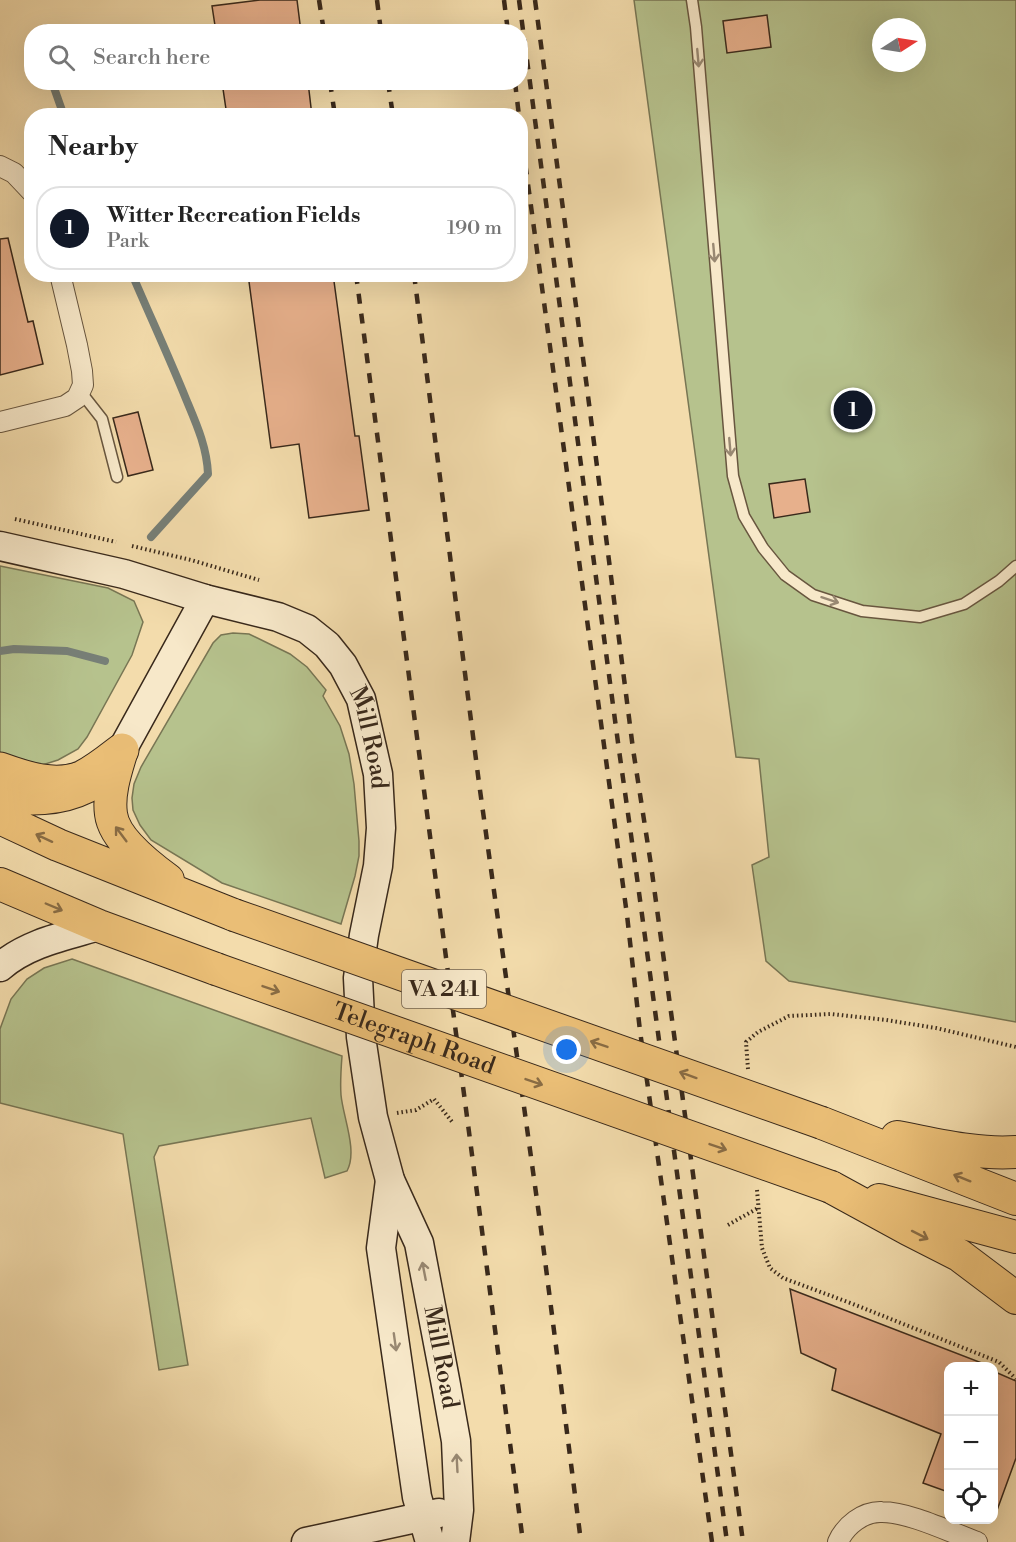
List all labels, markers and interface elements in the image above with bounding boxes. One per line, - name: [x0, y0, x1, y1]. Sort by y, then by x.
- north arrow: [872, 18, 926, 72]
- search box: [24, 24, 528, 90]
- icon: search: [45, 41, 78, 74]
- text: Search here: [93, 44, 210, 71]
- one-way arrow: [693, 48, 704, 68]
- text: Nearby: [48, 131, 138, 163]
- text: Witter Recreation Fields: [107, 202, 360, 229]
- text: 1: [65, 216, 74, 241]
- text: 190 m: [447, 216, 502, 241]
- text: Park: [107, 229, 149, 254]
- one-way arrow: [709, 242, 720, 262]
- pin: 1: [834, 388, 872, 432]
- one-way arrow: [725, 436, 736, 456]
- one-way arrow: [820, 596, 839, 607]
- street label: Mill Road: [342, 681, 394, 790]
- one-way arrow: [114, 827, 127, 843]
- one-way arrow: [36, 832, 54, 844]
- one-way arrow: [44, 902, 62, 913]
- road number: VA 241: [402, 970, 486, 1008]
- one-way arrow: [261, 984, 280, 995]
- street label: Telegraph Road: [329, 997, 500, 1082]
- your location: [552, 1035, 581, 1064]
- one-way arrow: [590, 1037, 609, 1048]
- one-way arrow: [679, 1069, 698, 1080]
- one-way arrow: [524, 1077, 543, 1088]
- one-way arrow: [708, 1142, 727, 1153]
- one-way arrow: [953, 1172, 971, 1183]
- one-way arrow: [910, 1230, 928, 1241]
- one-way arrow: [418, 1261, 429, 1281]
- street label: Mill Road: [416, 1303, 465, 1411]
- one-way arrow: [390, 1331, 401, 1351]
- map controls: [944, 1362, 998, 1524]
- button: +: [944, 1362, 998, 1416]
- button: −: [944, 1416, 998, 1470]
- one-way arrow: [451, 1453, 462, 1473]
- button: locate: [944, 1470, 998, 1524]

